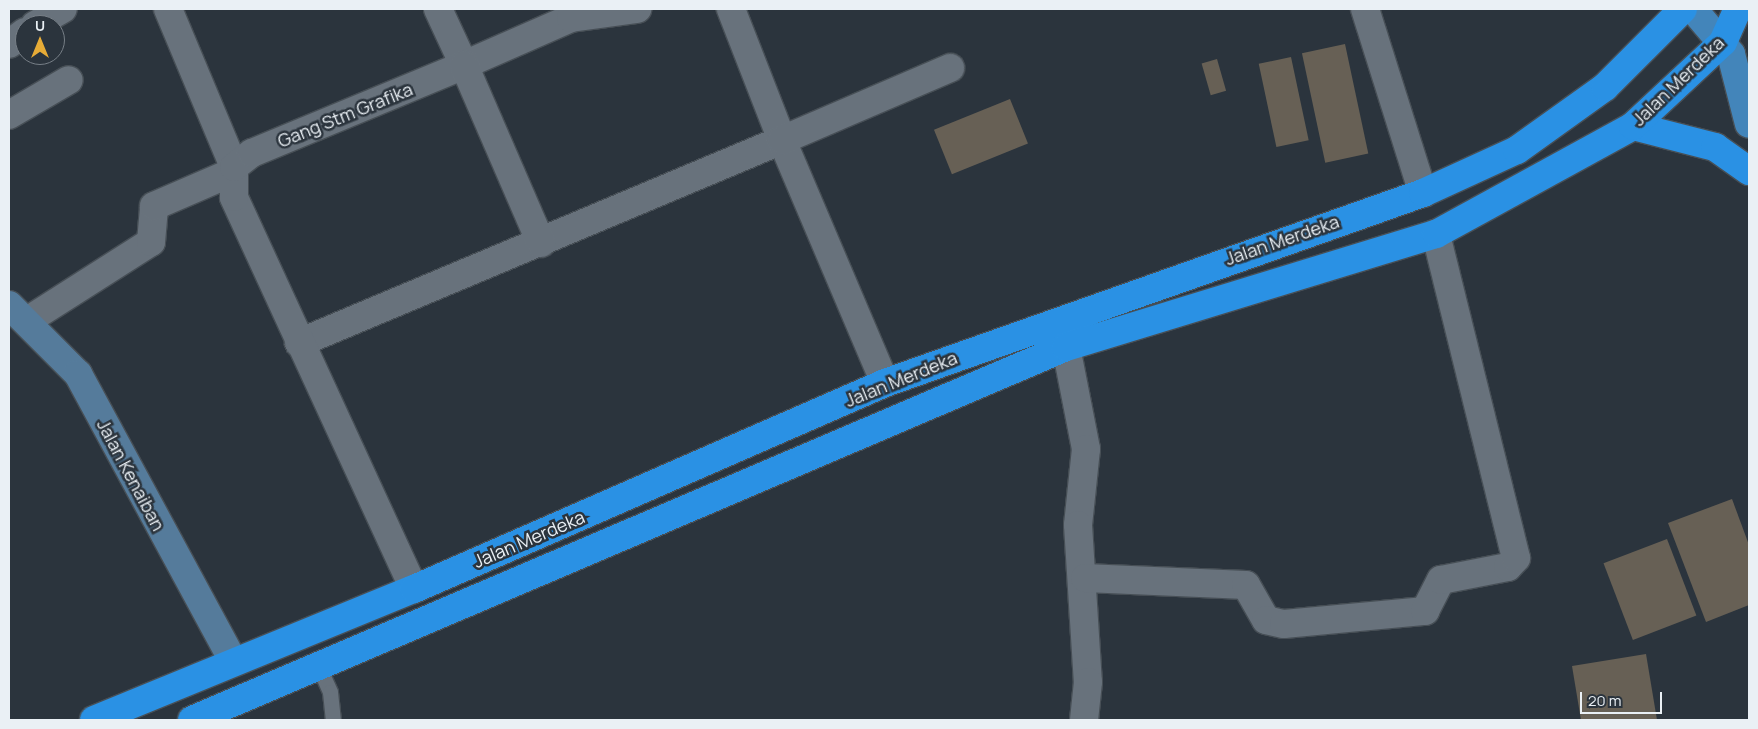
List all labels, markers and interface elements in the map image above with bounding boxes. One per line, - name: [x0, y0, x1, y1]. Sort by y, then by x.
- north arrow: [15, 15, 65, 65]
- text: U: [35, 16, 45, 35]
- street label: Jalan Merdeka: [1628, 32, 1728, 130]
- street label: Gang Stm Grafika: [274, 78, 416, 152]
- street label: Jalan Merdeka: [1222, 210, 1342, 270]
- street label: Jalan Merdeka: [842, 347, 960, 411]
- street label: Jalan Kenaiban: [93, 416, 169, 534]
- street label: Jalan Merdeka: [470, 506, 588, 572]
- scale bar: [1583, 682, 1666, 714]
- text: 20 m: [1588, 690, 1621, 711]

